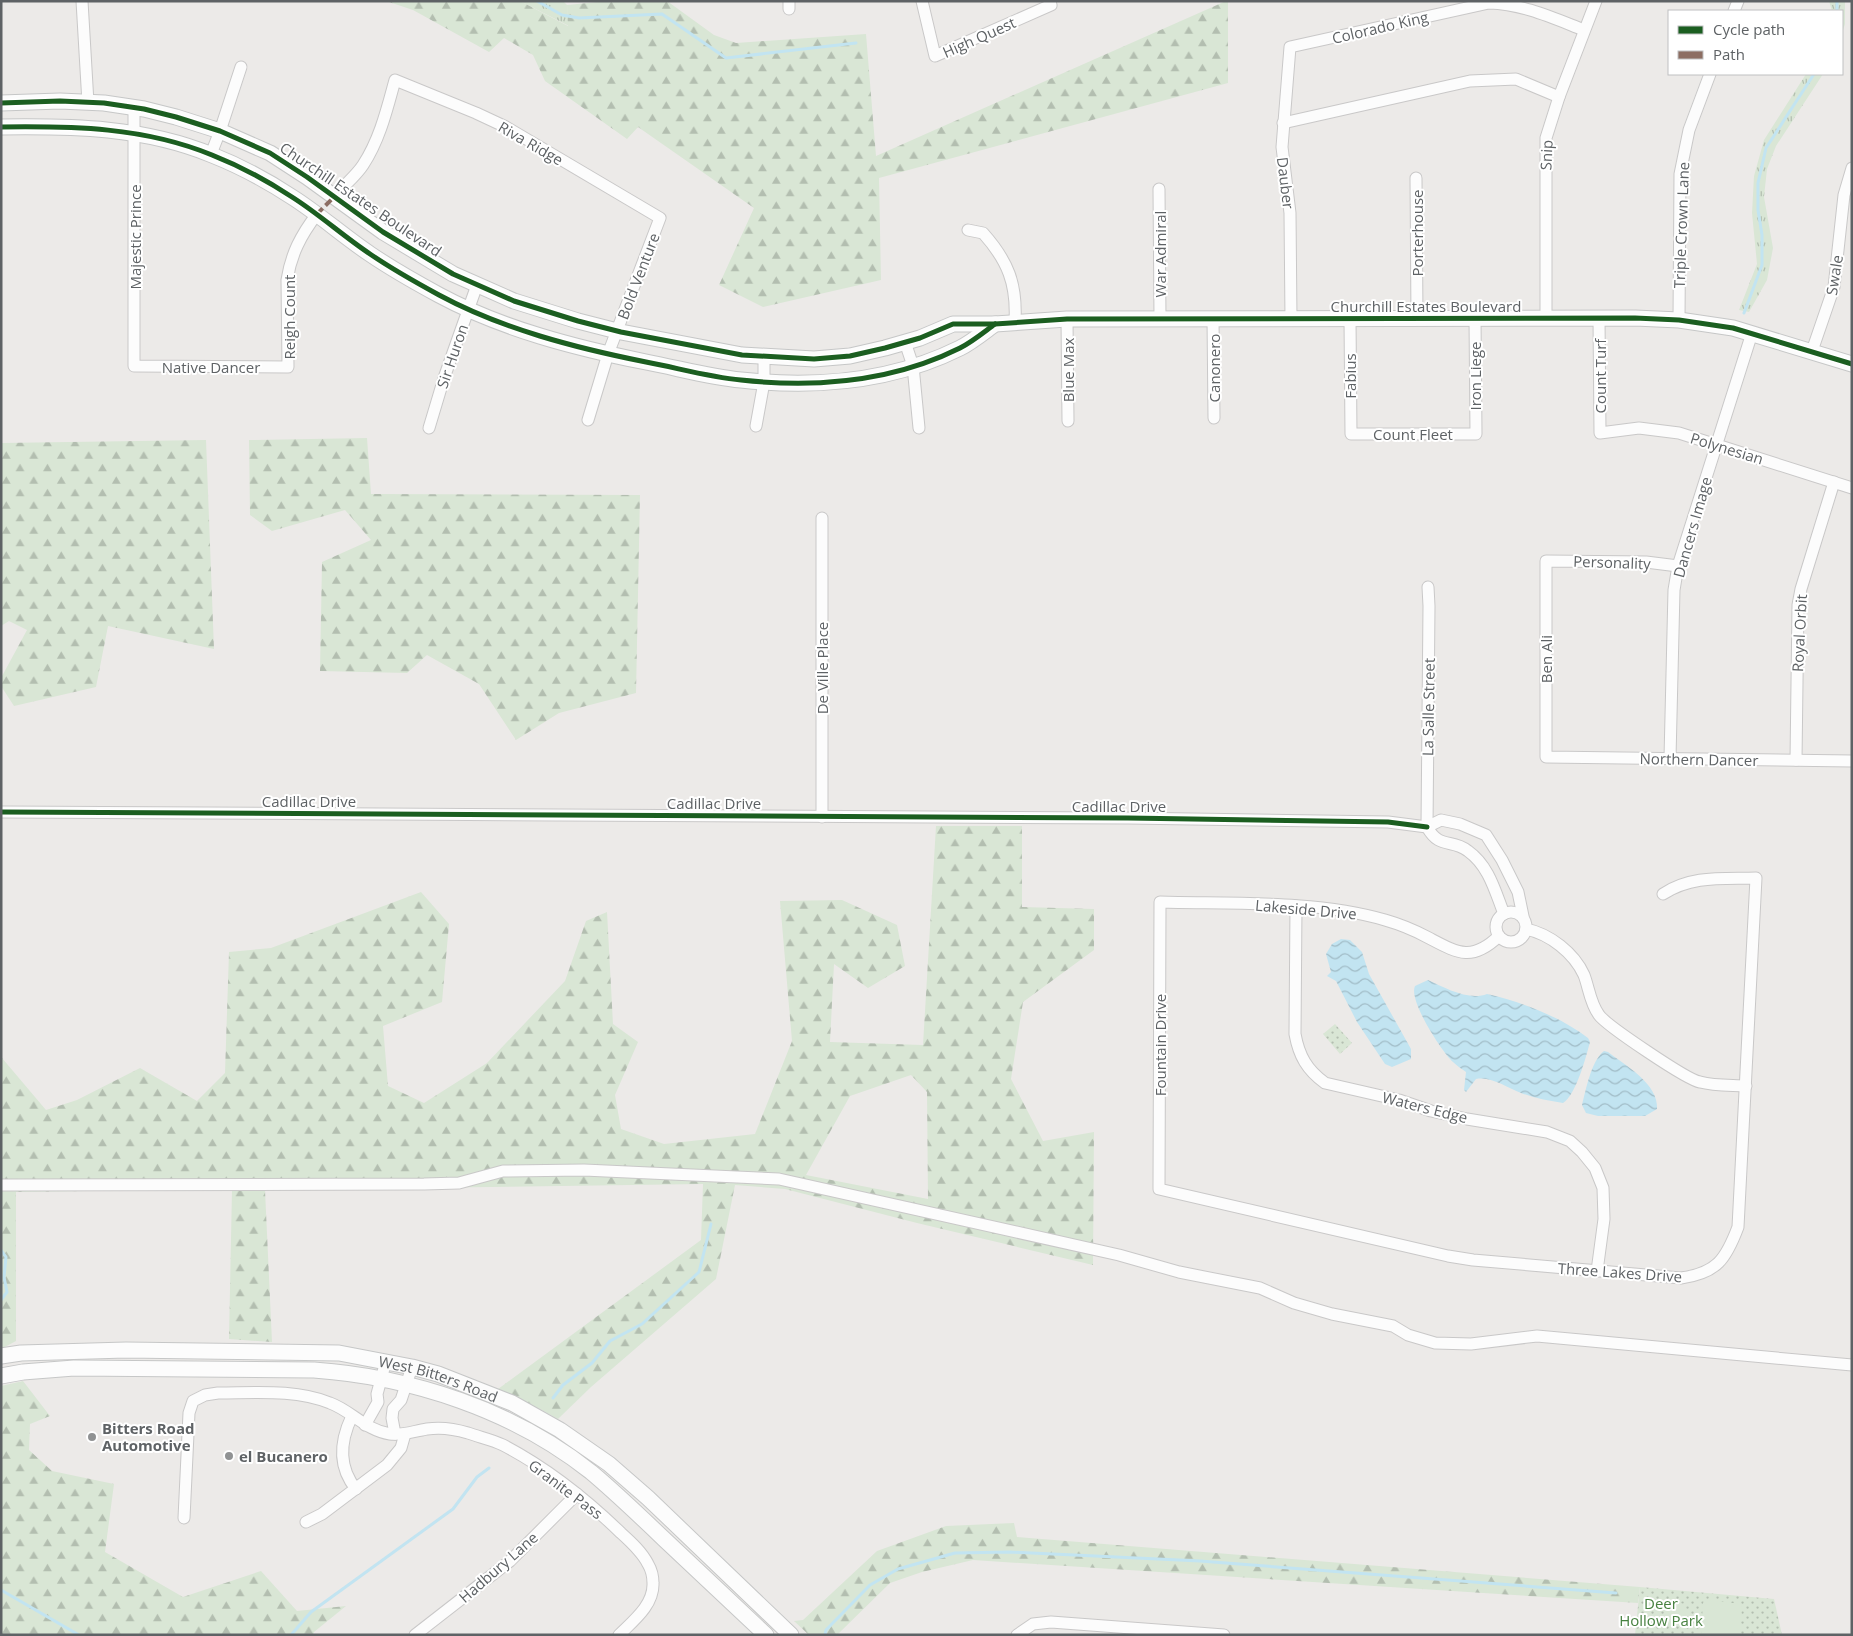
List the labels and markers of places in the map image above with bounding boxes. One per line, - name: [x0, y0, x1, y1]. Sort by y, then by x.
- place label: Bitters Road Automotive: [102, 1418, 194, 1455]
- marker: Bitters Road Automotive: [86, 1431, 98, 1443]
- place label: el Bucanero: [239, 1446, 328, 1466]
- marker: el Bucanero: [223, 1450, 235, 1462]

